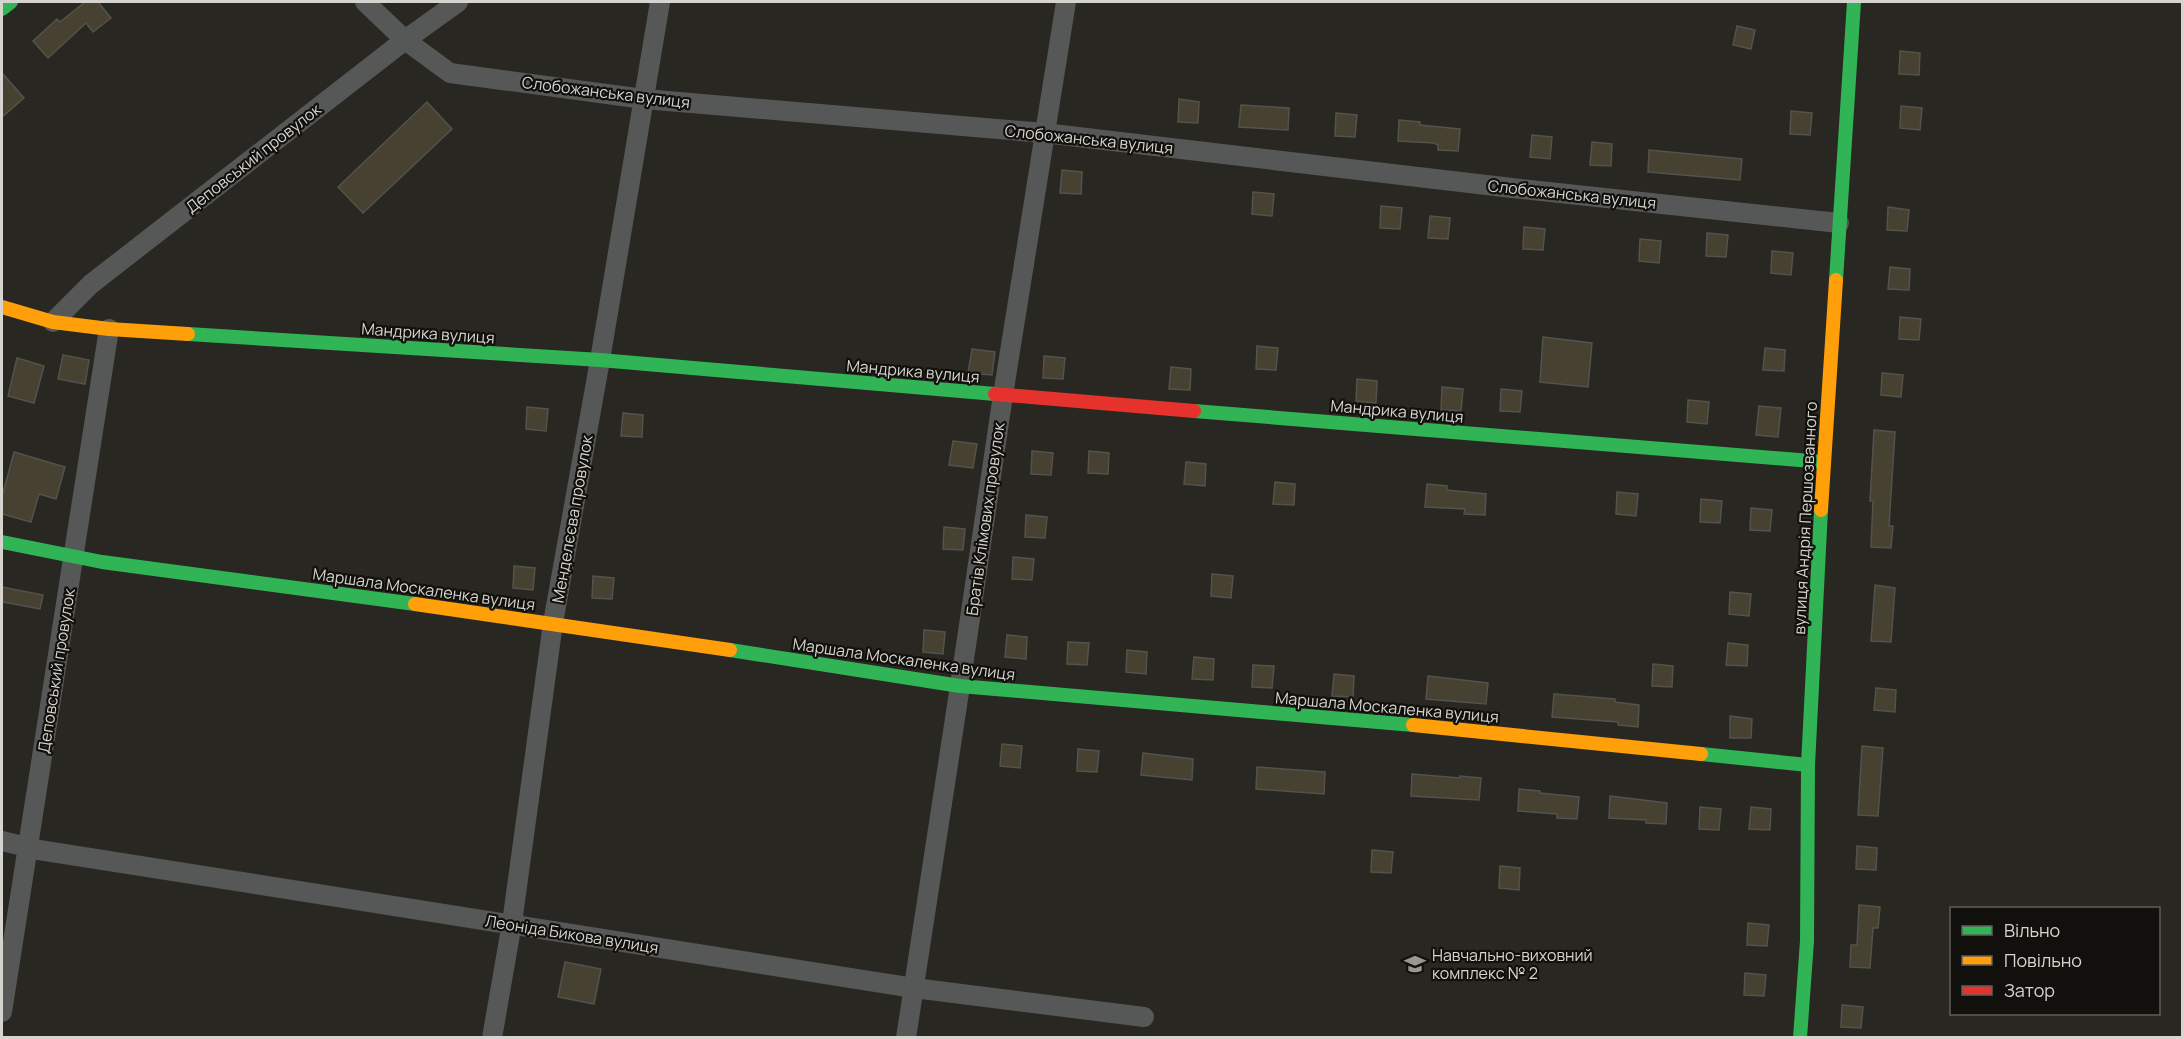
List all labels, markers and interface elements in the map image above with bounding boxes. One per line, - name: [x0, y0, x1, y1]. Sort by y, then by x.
- street label: Слобожанська вулиця: [521, 71, 691, 113]
- street label: Деповський провулок: [181, 97, 326, 218]
- street label: Слобожанська вулиця: [1004, 119, 1174, 159]
- street label: Слобожанська вулиця: [1487, 174, 1657, 214]
- street label: Мандрика вулиця: [361, 317, 495, 349]
- street label: Мандрика вулиця: [845, 354, 981, 388]
- street label: Мандрика вулиця: [1329, 394, 1465, 428]
- street label: вулиця Андрія Першозванного: [1788, 401, 1822, 635]
- street label: Братів Клімових провулок: [961, 420, 1010, 617]
- street label: Менделєєва провулок: [546, 432, 598, 605]
- street label: Маршала Москаленка вулиця: [311, 562, 537, 616]
- street label: Деповський провулок: [32, 586, 80, 755]
- street label: Маршала Москаленка вулиця: [791, 632, 1017, 686]
- street label: Маршала Москаленка вулиця: [1274, 686, 1500, 728]
- legend: [1950, 907, 2160, 1015]
- street label: Леоніда Бикова вулиця: [484, 909, 660, 959]
- text: Вільно: [2004, 918, 2060, 942]
- place label: Навчально-виховний комплекс № 2: [1432, 944, 1593, 984]
- text: Повільно: [2004, 948, 2082, 972]
- school or university icon: Навчально-виховний комплекс № 2: [1403, 952, 1427, 976]
- text: Затор: [2004, 978, 2055, 1002]

